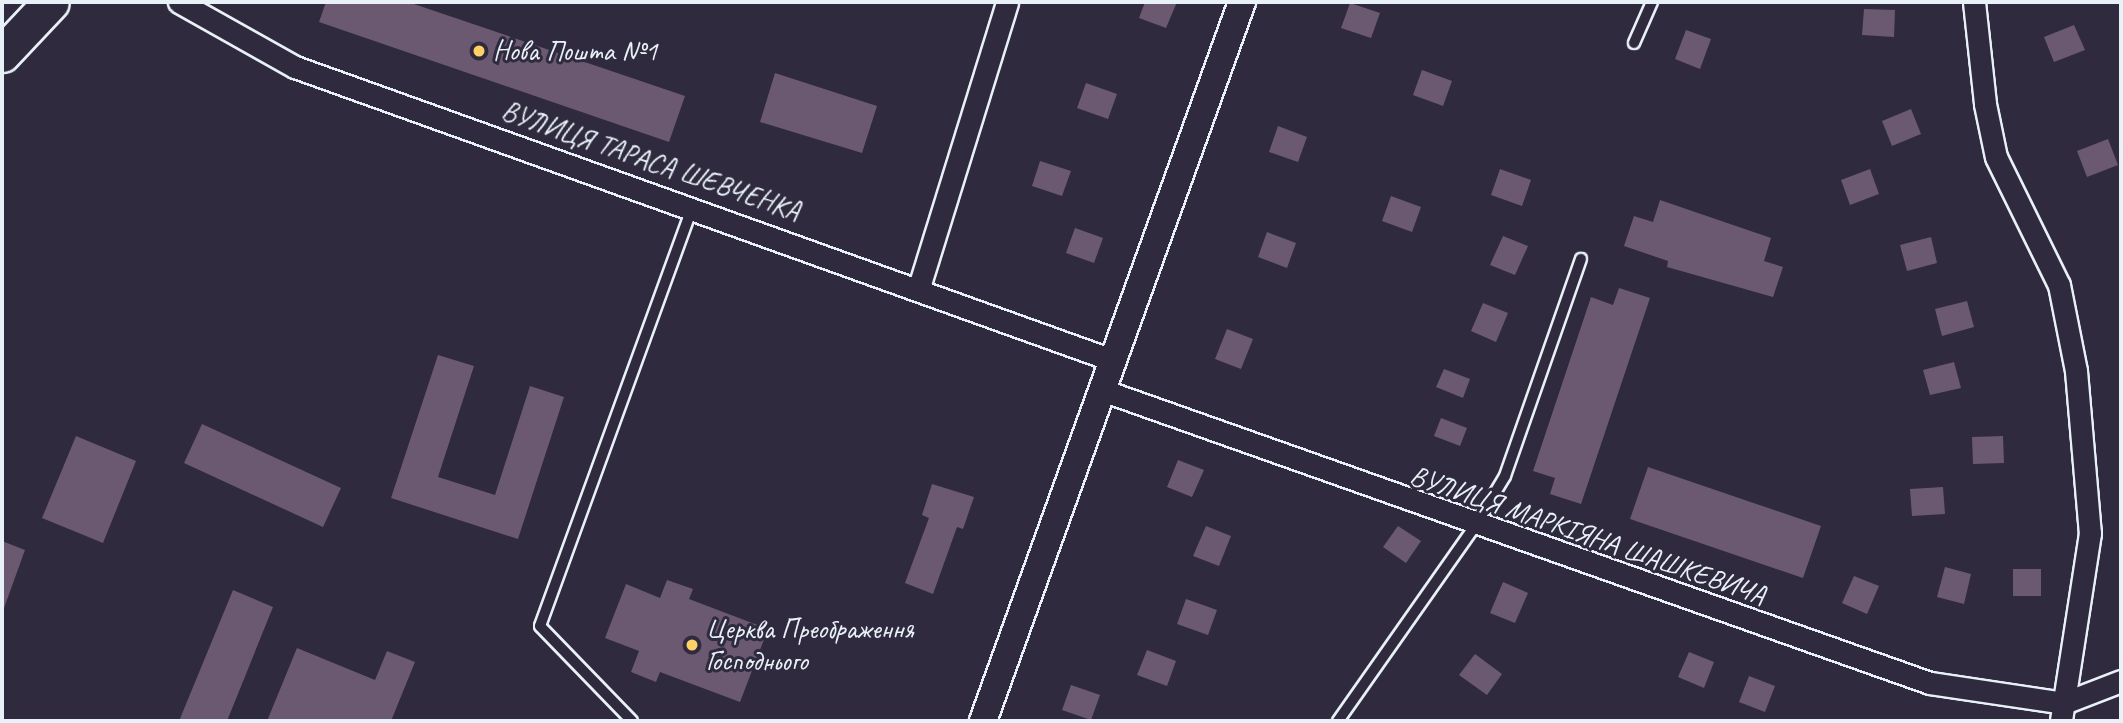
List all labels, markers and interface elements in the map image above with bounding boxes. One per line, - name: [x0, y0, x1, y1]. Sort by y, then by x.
- place label: Нова Пошта №1: [493, 34, 659, 68]
- marker: Нова Пошта №1: [471, 43, 487, 59]
- street label: ВУЛИЦЯ ТАРАСА ШЕВЧЕНКА: [497, 94, 805, 228]
- street label: ВУЛИЦЯ МАРКІЯНА ШАШКЕВИЧА: [1406, 458, 1770, 612]
- place label: Церква Преображення Господнього: [706, 612, 912, 678]
- marker: Церква Преображення Господнього: [684, 637, 700, 653]

